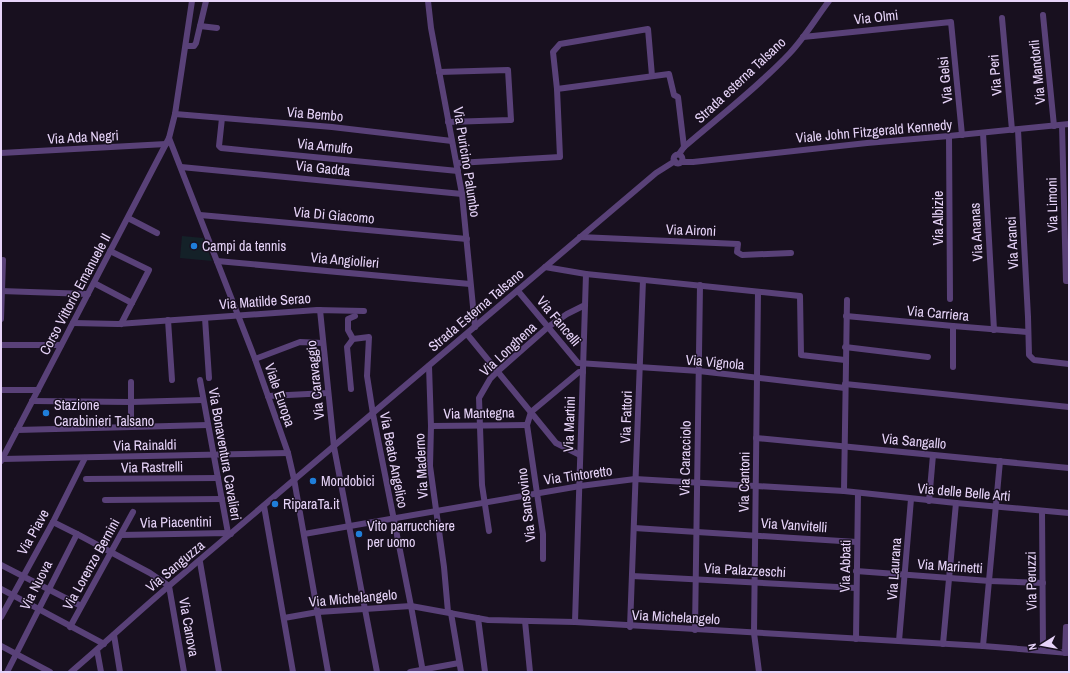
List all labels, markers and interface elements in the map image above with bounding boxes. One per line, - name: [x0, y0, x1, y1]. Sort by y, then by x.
- street label: Via Olmi: [853, 6, 899, 28]
- street label: Strada esterna Talsano: [691, 33, 789, 127]
- street label: Via Mandorli: [1025, 39, 1049, 105]
- street label: Via Peri: [984, 54, 1006, 96]
- street label: Via Gelsi: [934, 56, 956, 104]
- street label: Via Bembo: [286, 103, 344, 125]
- street label: Via Puricino Palumbo: [449, 106, 485, 218]
- street label: Viale John Fitzgerald Kennedy: [795, 115, 953, 147]
- street label: Via Ada Negri: [47, 126, 119, 148]
- street label: Via Arnulfo: [296, 134, 354, 158]
- street label: Via Gadda: [295, 156, 352, 180]
- street label: Via Limoni: [1043, 177, 1061, 233]
- street label: Via Albizie: [929, 191, 947, 245]
- street label: Via Di Giacomo: [293, 202, 375, 228]
- street label: Via Ananas: [965, 202, 987, 262]
- street label: Via Aranci: [1002, 216, 1022, 270]
- street label: Via Aironi: [666, 220, 716, 240]
- street label: Corso Vittorio Emanuele II: [35, 230, 115, 358]
- place label: Campi da tennis: [202, 237, 286, 255]
- marker: Campi da tennis: [189, 241, 199, 251]
- street label: Via Angiolieri: [310, 248, 380, 272]
- street label: Strada Esterna Talsano: [424, 265, 528, 355]
- street label: Via Matilde Serao: [219, 289, 311, 313]
- street label: Via Fancelli: [533, 292, 585, 350]
- street label: Via Carriera: [906, 301, 970, 325]
- street label: Via Longhena: [476, 318, 541, 380]
- street label: Via Caravaggio: [302, 339, 328, 421]
- street label: Via Vignola: [685, 350, 746, 374]
- street label: Viale Europa: [261, 361, 299, 430]
- street label: Via Bonaventura Cavalieri: [204, 386, 246, 522]
- street label: Via Fattori: [616, 390, 636, 444]
- place label: Stazione Carabinieri Talsano: [54, 396, 154, 430]
- street label: Via Martini: [559, 396, 579, 452]
- street label: Via Mantegna: [443, 403, 515, 423]
- marker: Stazione Carabinieri Talsano: [41, 408, 51, 418]
- street label: Via Beato Angelico: [376, 410, 412, 510]
- street label: Via Caracciolo: [675, 420, 695, 496]
- street label: Via Sangallo: [881, 429, 947, 453]
- street label: Via Maderno: [410, 433, 432, 499]
- street label: Via Rainaldi: [113, 435, 177, 455]
- street label: Via Cantoni: [734, 452, 754, 512]
- street label: Via Rastrelli: [121, 457, 183, 477]
- street label: Via Tintoretto: [543, 461, 613, 489]
- street label: Via Sansovino: [513, 467, 539, 543]
- place label: Mondobici: [321, 472, 375, 490]
- marker: Mondobici: [308, 476, 318, 486]
- street label: Via delle Belle Arti: [917, 479, 1011, 505]
- place label: RiparaTa.it: [283, 495, 339, 513]
- marker: RiparaTa.it: [270, 499, 280, 509]
- street label: Via Piave: [13, 506, 53, 558]
- street label: Via Piacentini: [140, 512, 212, 532]
- street label: Via Vanvitelli: [760, 514, 828, 536]
- street label: Via Lorenzo Bernini: [58, 515, 124, 613]
- place label: Vito parrucchiere per uomo: [367, 517, 455, 551]
- marker: Vito parrucchiere per uomo: [354, 529, 364, 539]
- street label: Via Sanguzza: [142, 536, 209, 596]
- street label: Via Laurana: [883, 537, 905, 601]
- street label: Via Abbati: [836, 539, 854, 593]
- street label: Via Peruzzi: [1021, 551, 1041, 611]
- street label: Via Marinetti: [917, 555, 983, 577]
- street label: Via Nuova: [16, 557, 56, 613]
- street label: Via Palazzeschi: [704, 559, 786, 581]
- street label: Via Michelangelo: [308, 585, 398, 611]
- street label: Via Canova: [175, 596, 203, 659]
- street label: Via Michelangelo: [631, 606, 721, 628]
- north arrow: [1022, 625, 1062, 665]
- text: N: [1025, 642, 1040, 651]

